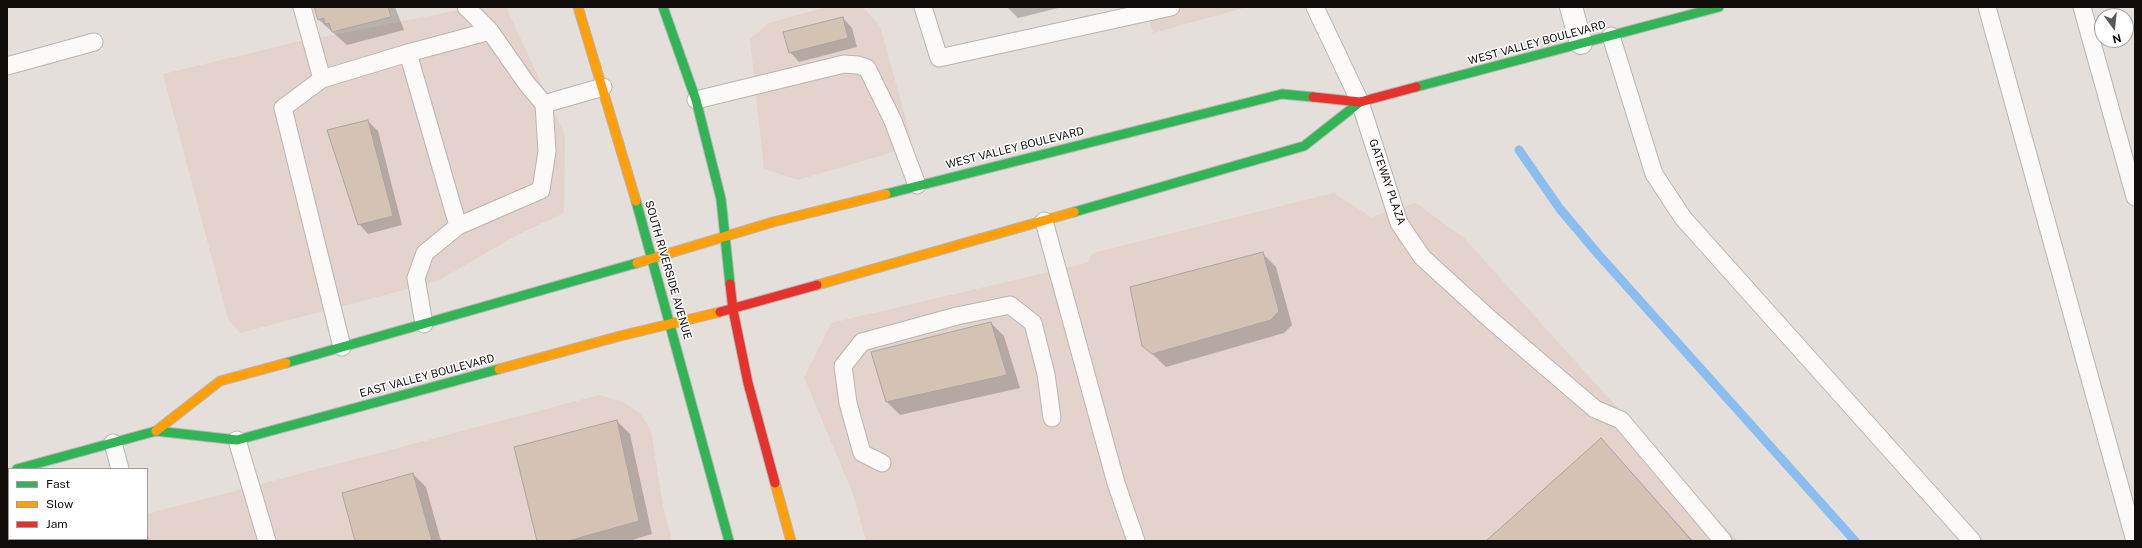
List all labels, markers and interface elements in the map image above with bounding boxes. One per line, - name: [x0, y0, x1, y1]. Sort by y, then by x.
- north arrow: [2094, 8, 2134, 48]
- street label: WEST VALLEY BOULEVARD: [1467, 18, 1607, 68]
- text: N: [2111, 32, 2123, 46]
- street label: WEST VALLEY BOULEVARD: [945, 124, 1085, 172]
- street label: GATEWAY PLAZA: [1366, 137, 1408, 227]
- street label: SOUTH RIVERSIDE AVENUE: [642, 199, 694, 341]
- street label: EAST VALLEY BOULEVARD: [358, 352, 496, 400]
- legend: [8, 468, 148, 540]
- text: Fast: [46, 477, 70, 491]
- text: Slow: [46, 497, 73, 511]
- text: Jam: [46, 517, 68, 531]

